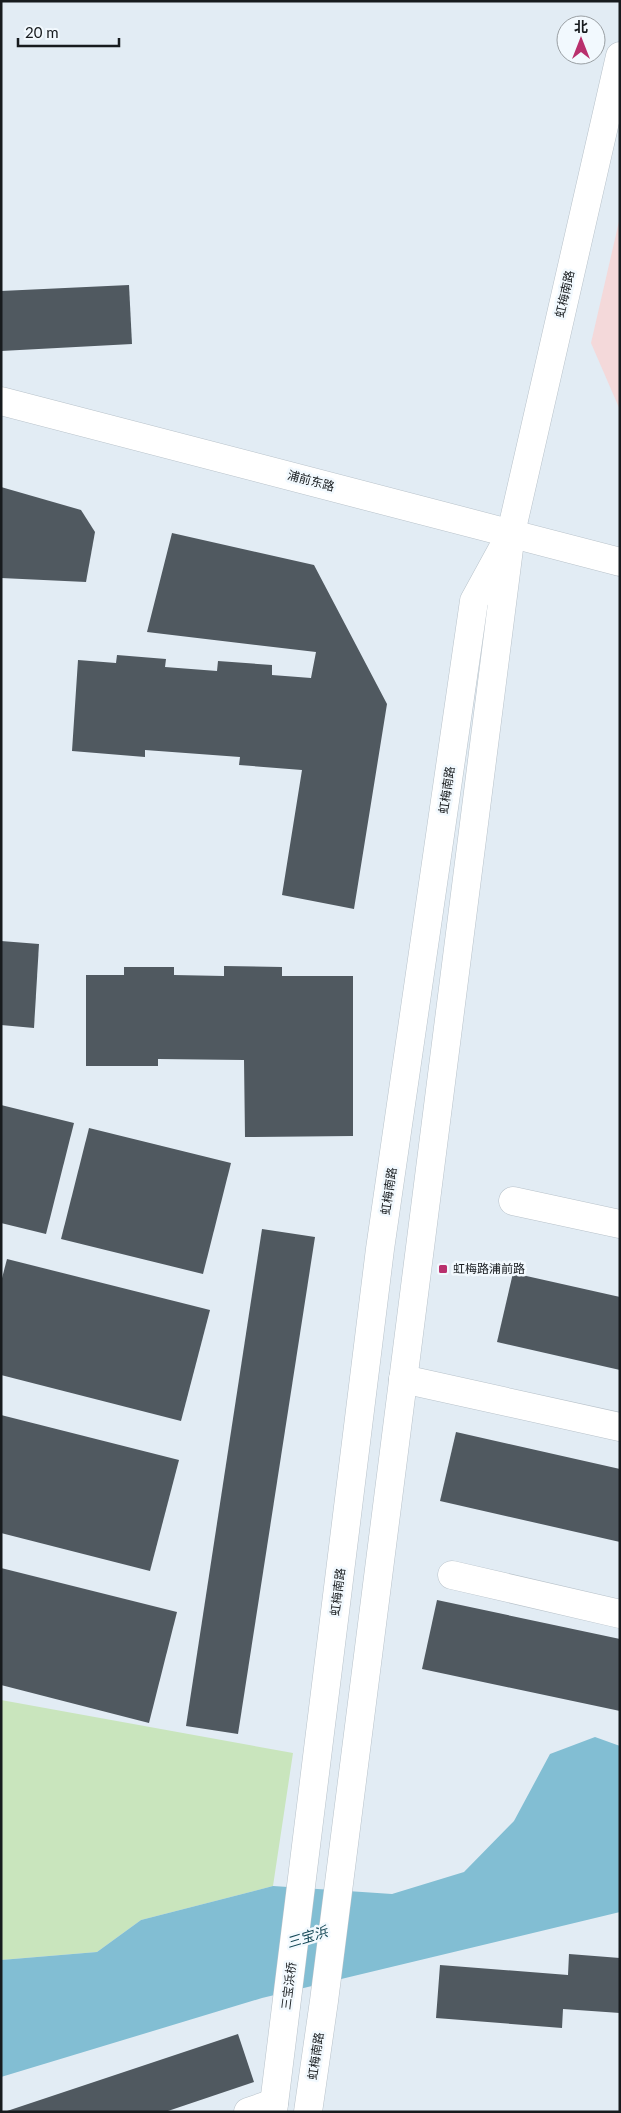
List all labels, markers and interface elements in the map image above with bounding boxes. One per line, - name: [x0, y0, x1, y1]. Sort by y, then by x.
- scale bar: [18, 15, 119, 47]
- north arrow: [556, 15, 606, 65]
- text: 北: [574, 18, 588, 35]
- text: 20 m: [25, 23, 59, 41]
- street label: 虹梅南路: [552, 269, 577, 319]
- street label: 浦前东路: [286, 467, 336, 494]
- street label: 虹梅南路: [436, 765, 457, 815]
- street label: 虹梅南路: [378, 1166, 399, 1216]
- place label: 虹梅路浦前路: [453, 1261, 525, 1276]
- marker: 虹梅路浦前路: [437, 1263, 449, 1275]
- street label: 虹梅南路: [327, 1567, 348, 1617]
- water label: 三宝浜: [284, 1922, 330, 1951]
- street label: 三宝浜桥: [278, 1961, 299, 2011]
- street label: 虹梅南路: [305, 2031, 326, 2081]

